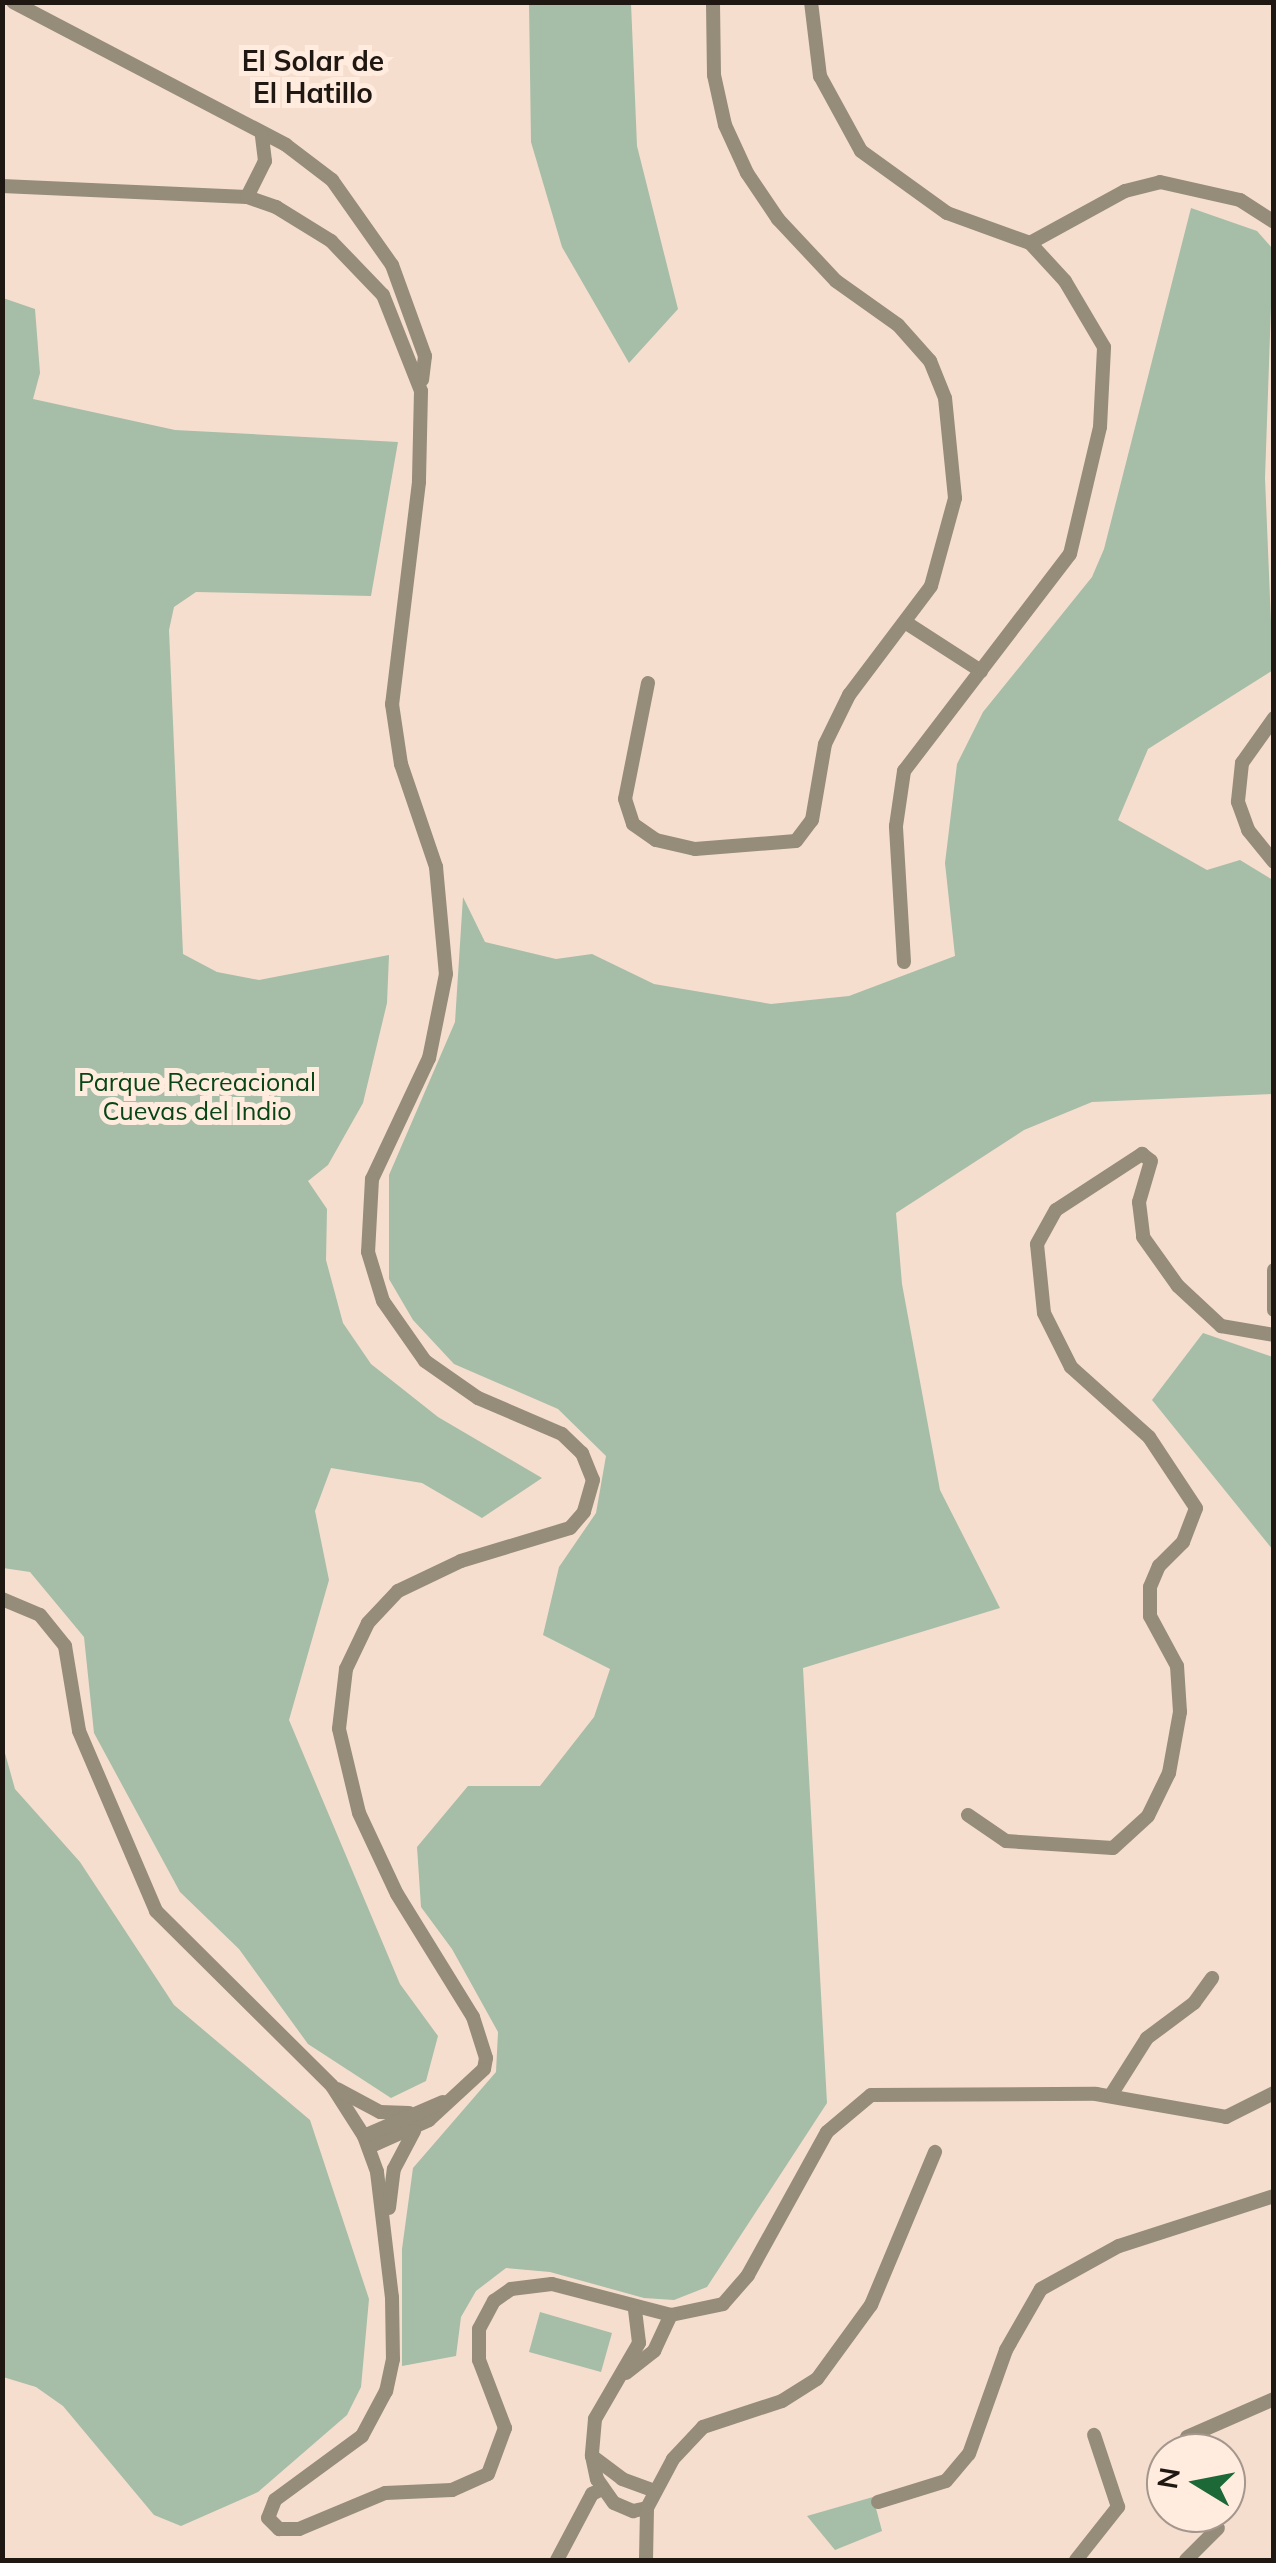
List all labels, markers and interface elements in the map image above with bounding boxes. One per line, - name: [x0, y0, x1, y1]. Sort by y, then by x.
- district label: El Solar de El Hatillo: [242, 44, 384, 110]
- park label: Parque Recreacional Cuevas del Indio: [78, 1068, 316, 1127]
- north arrow: [1146, 2433, 1246, 2533]
- text: N: [1149, 2465, 1187, 2492]

